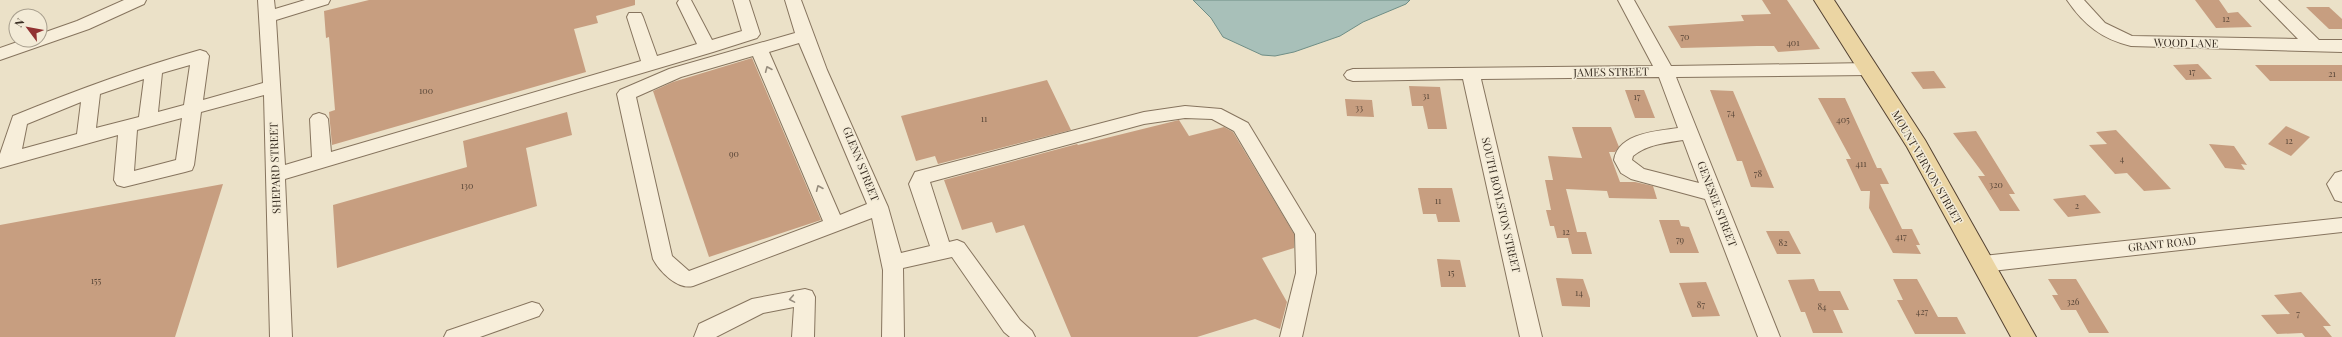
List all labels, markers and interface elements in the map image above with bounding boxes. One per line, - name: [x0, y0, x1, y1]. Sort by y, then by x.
- north arrow: [8, 8, 48, 48]
- house number: 12: [2222, 12, 2230, 24]
- text: N: [11, 15, 28, 30]
- house number: 70: [1680, 30, 1690, 42]
- street label: WOOD LANE: [2153, 34, 2219, 51]
- house number: 401: [1786, 36, 1800, 48]
- street label: JAMES STREET: [1572, 63, 1649, 80]
- one-way arrow: [764, 65, 772, 72]
- house number: 17: [2189, 65, 2196, 77]
- house number: 21: [2328, 67, 2336, 79]
- house number: 100: [419, 84, 433, 96]
- house number: 31: [1422, 89, 1430, 101]
- house number: 17: [1634, 90, 1641, 102]
- house number: 33: [1355, 101, 1363, 113]
- house number: 74: [1727, 106, 1735, 118]
- street label: MOUNT VERNON STREET: [1889, 107, 1966, 226]
- house number: 11: [981, 112, 988, 124]
- house number: 405: [1836, 113, 1850, 125]
- street label: SHEPARD STREET: [265, 122, 284, 214]
- street label: GLENN STREET: [840, 124, 883, 204]
- house number: 12: [2285, 134, 2293, 146]
- street label: SOUTH BOYLSTON STREET: [1479, 136, 1524, 274]
- house number: 90: [729, 147, 739, 159]
- house number: 4: [2120, 152, 2125, 164]
- house number: 411: [1855, 157, 1867, 169]
- street label: GENESEE STREET: [1694, 159, 1741, 249]
- house number: 78: [1754, 167, 1762, 179]
- house number: 320: [1989, 178, 2003, 190]
- house number: 130: [461, 179, 473, 191]
- one-way arrow: [815, 185, 823, 192]
- house number: 11: [1435, 194, 1442, 206]
- house number: 2: [2075, 199, 2079, 211]
- house number: 12: [1562, 225, 1570, 237]
- house number: 417: [1895, 230, 1907, 242]
- street label: GRANT ROAD: [2127, 232, 2197, 255]
- house number: 79: [1676, 233, 1685, 245]
- house number: 82: [1779, 236, 1788, 248]
- house number: 15: [1448, 266, 1455, 278]
- house number: 155: [91, 274, 102, 286]
- house number: 14: [1575, 286, 1583, 298]
- one-way arrow: [789, 295, 796, 303]
- house number: 326: [2066, 295, 2080, 307]
- house number: 87: [1697, 298, 1706, 310]
- house number: 84: [1817, 300, 1827, 312]
- house number: 427: [1916, 305, 1929, 317]
- house number: 7: [2296, 307, 2300, 319]

